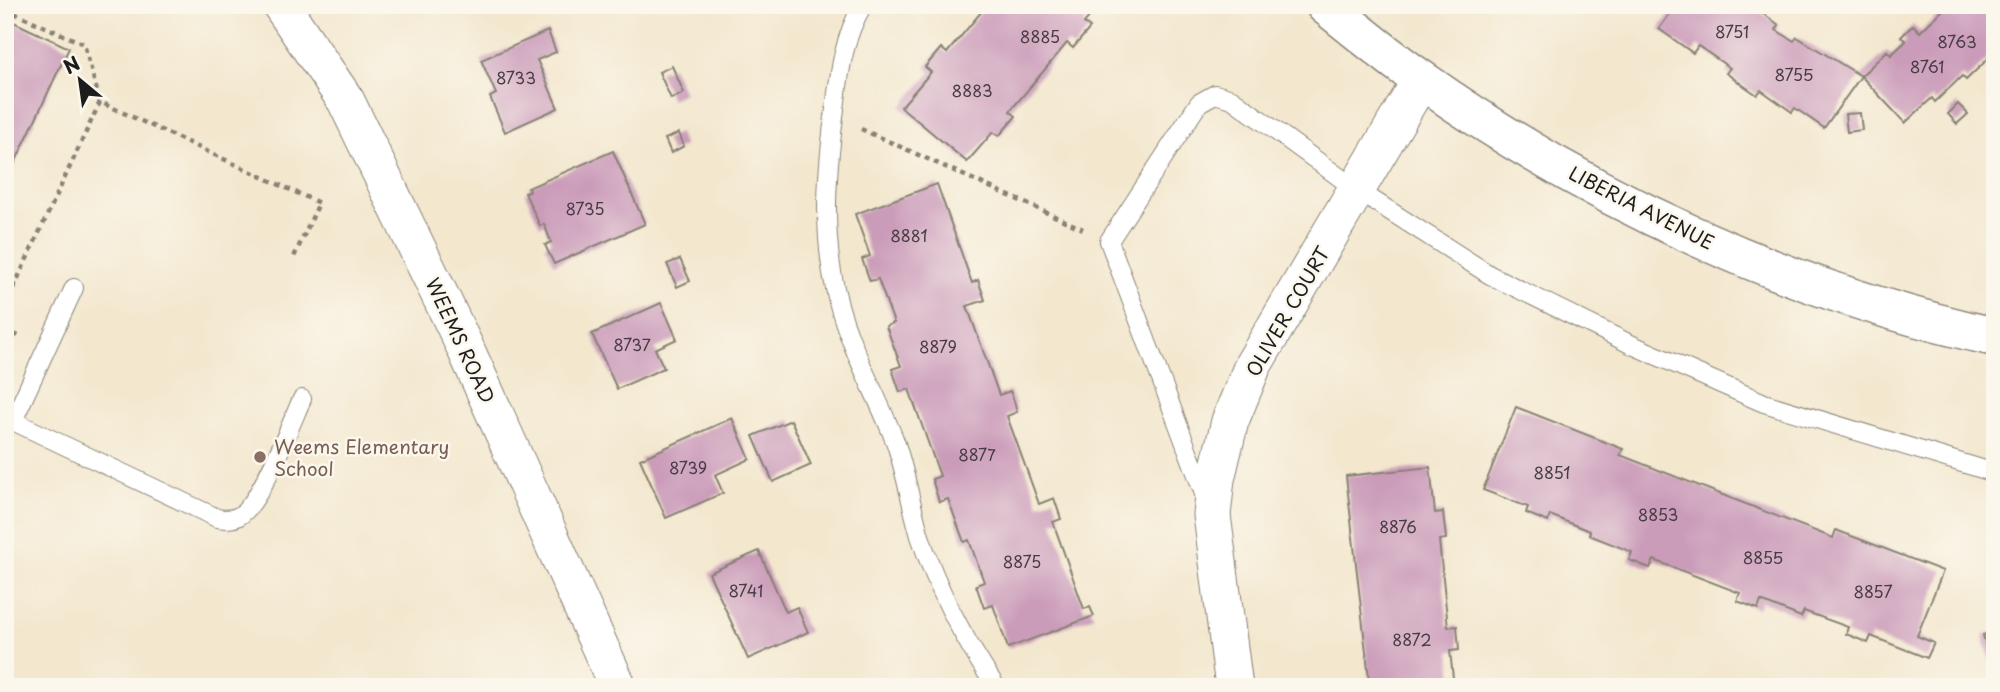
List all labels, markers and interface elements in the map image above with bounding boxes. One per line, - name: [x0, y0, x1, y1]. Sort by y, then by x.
- house number: 8751: [1715, 19, 1749, 43]
- house number: 8885: [1020, 24, 1060, 48]
- house number: 8763: [1937, 29, 1977, 53]
- north arrow: [46, 46, 116, 116]
- text: N: [58, 48, 85, 80]
- house number: 8761: [1910, 54, 1944, 78]
- house number: 8755: [1775, 62, 1813, 86]
- house number: 8733: [496, 65, 536, 89]
- house number: 8883: [952, 78, 992, 102]
- street label: LIBERIA AVENUE: [1565, 158, 1719, 256]
- house number: 8735: [566, 196, 604, 220]
- house number: 8881: [890, 223, 928, 247]
- street label: OLIVER COURT: [1238, 241, 1336, 381]
- street label: WEEMS ROAD: [420, 273, 502, 407]
- house number: 8737: [613, 332, 651, 356]
- house number: 8879: [919, 334, 957, 358]
- place label: Weems Elementary School: [274, 432, 449, 482]
- house number: 8877: [958, 442, 996, 466]
- marker: Weems Elementary School: [252, 449, 268, 465]
- house number: 8739: [669, 455, 707, 479]
- house number: 8851: [1533, 460, 1571, 484]
- house number: 8853: [1638, 502, 1678, 526]
- house number: 8876: [1379, 514, 1417, 538]
- house number: 8855: [1743, 545, 1783, 569]
- house number: 8875: [1003, 549, 1041, 573]
- house number: 8741: [729, 578, 763, 602]
- house number: 8857: [1853, 579, 1893, 603]
- house number: 8872: [1392, 627, 1432, 651]

